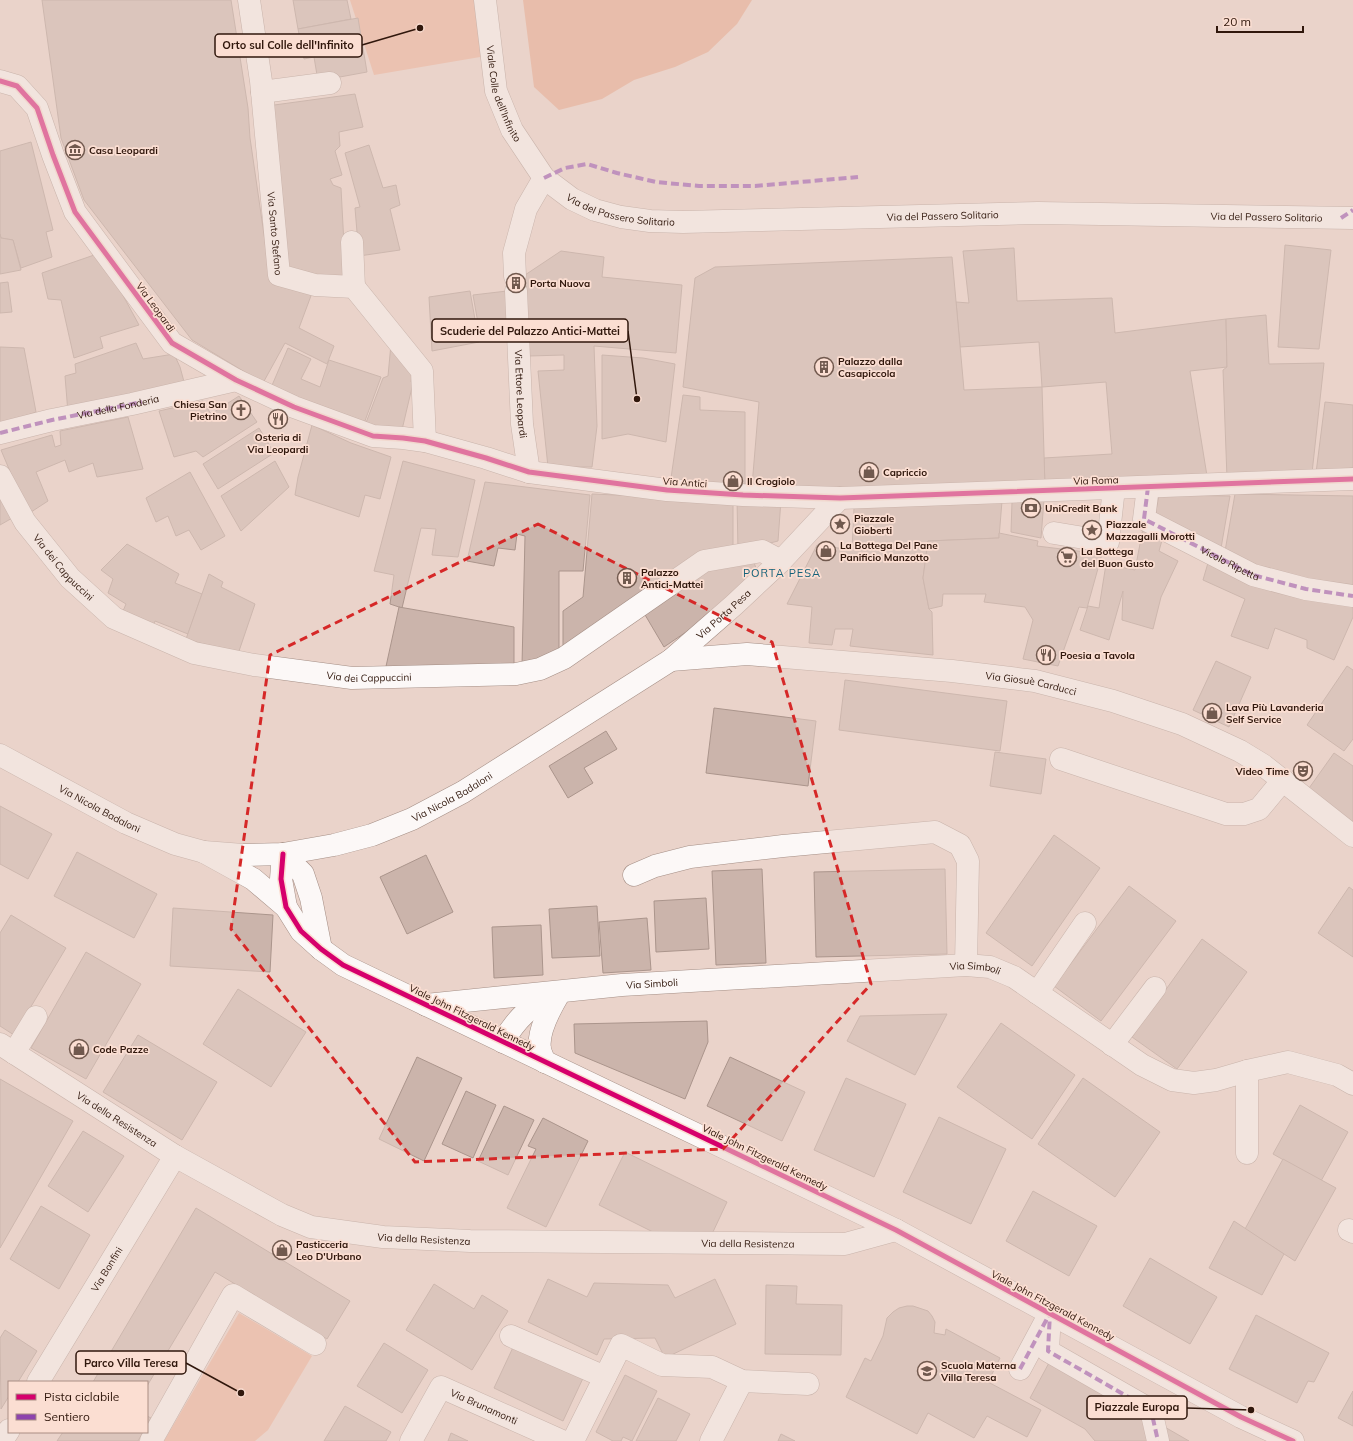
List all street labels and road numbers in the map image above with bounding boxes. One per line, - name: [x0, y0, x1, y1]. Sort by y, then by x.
- street label: Viale Colle dell'Infinito: [484, 44, 524, 145]
- street label: Via Santo Stefano: [264, 191, 285, 276]
- street label: Via del Passero Solitario: [563, 191, 675, 229]
- street label: Via del Passero Solitario: [887, 208, 999, 224]
- street label: Via del Passero Solitario: [1211, 210, 1323, 225]
- street label: Via Leopardi: [133, 280, 178, 335]
- street label: Via Ettore Leopardi: [512, 349, 530, 439]
- street label: Via della Fonderia: [76, 392, 160, 422]
- street label: Via Roma: [1073, 473, 1119, 488]
- street label: Via Antici: [662, 474, 708, 491]
- street label: Via dei Cappuccini: [30, 531, 97, 604]
- street label: Vicolo Ripetta: [1198, 543, 1261, 583]
- street label: Via Porta Pesa: [694, 587, 754, 642]
- street label: Via dei Cappuccini: [326, 669, 412, 685]
- street label: Via Giosuè Carducci: [985, 669, 1078, 698]
- street label: Via Nicola Badaloni: [410, 769, 495, 825]
- street label: Via Nicola Badaloni: [56, 782, 142, 835]
- street label: Via Simboli: [949, 959, 1003, 978]
- street label: Via Simboli: [626, 976, 678, 992]
- street label: Viale John Fitzgerald Kennedy: [407, 981, 537, 1054]
- street label: Via della Resistenza: [74, 1089, 160, 1150]
- street label: Viale John Fitzgerald Kennedy: [700, 1121, 830, 1194]
- street label: Via della Resistenza: [376, 1230, 471, 1248]
- street label: Via della Resistenza: [701, 1237, 795, 1251]
- street label: Via Bonfini: [88, 1244, 125, 1294]
- street label: Viale John Fitzgerald Kennedy: [989, 1267, 1117, 1344]
- street label: Via Brunamonti: [448, 1386, 520, 1427]

